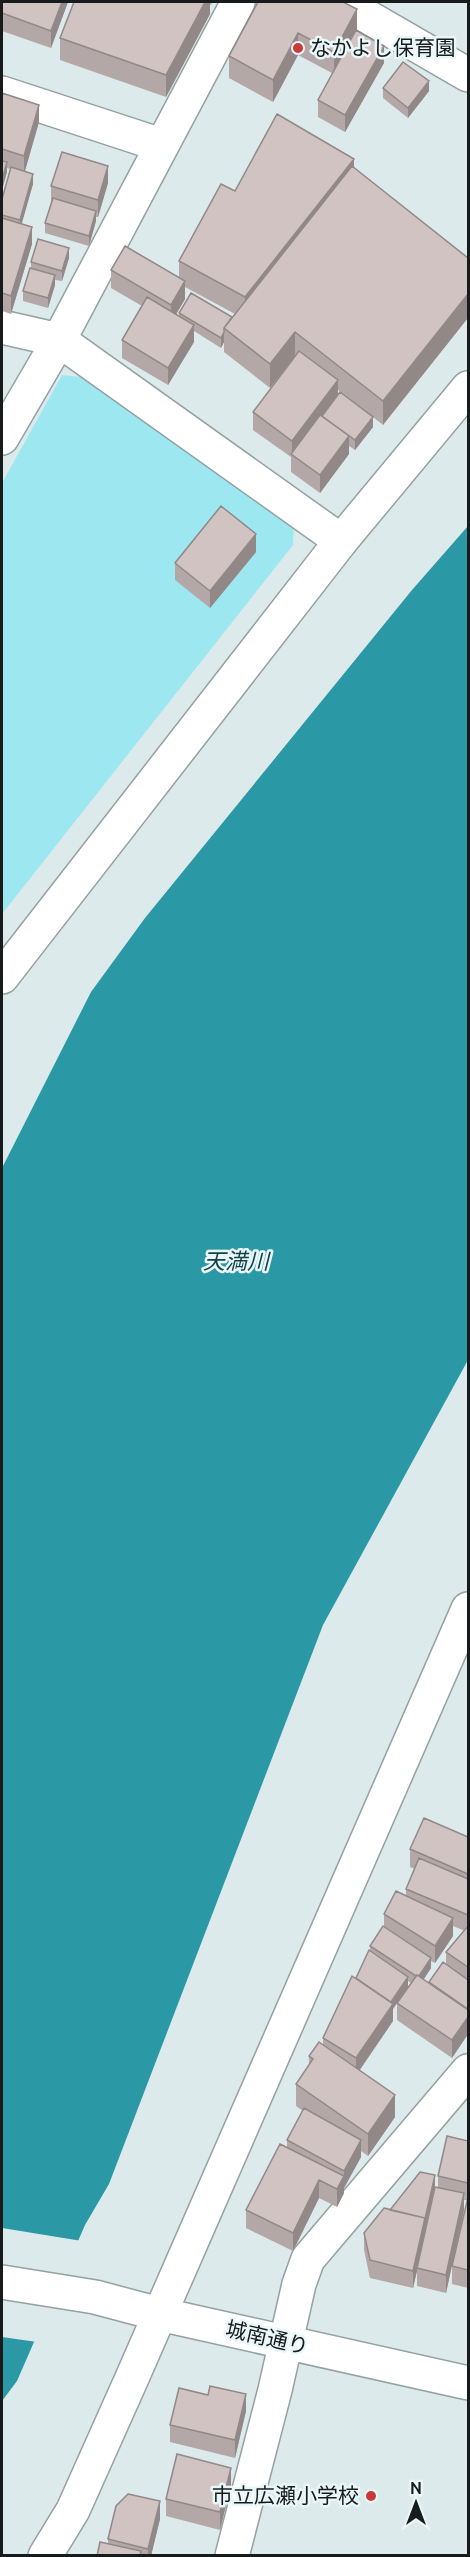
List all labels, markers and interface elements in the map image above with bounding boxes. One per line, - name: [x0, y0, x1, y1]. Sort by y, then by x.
- place label: なかよし保育園: [310, 35, 456, 59]
- marker: なかよし保育園: [291, 41, 305, 55]
- water label: 天満川: [203, 1248, 271, 1273]
- street label: 城南通り: [224, 2316, 311, 2358]
- north arrow: [386, 2473, 446, 2533]
- text: N: [410, 2479, 422, 2497]
- place label: 市立広瀬小学校: [212, 2483, 359, 2507]
- marker: 市立広瀬小学校: [364, 2489, 378, 2503]

